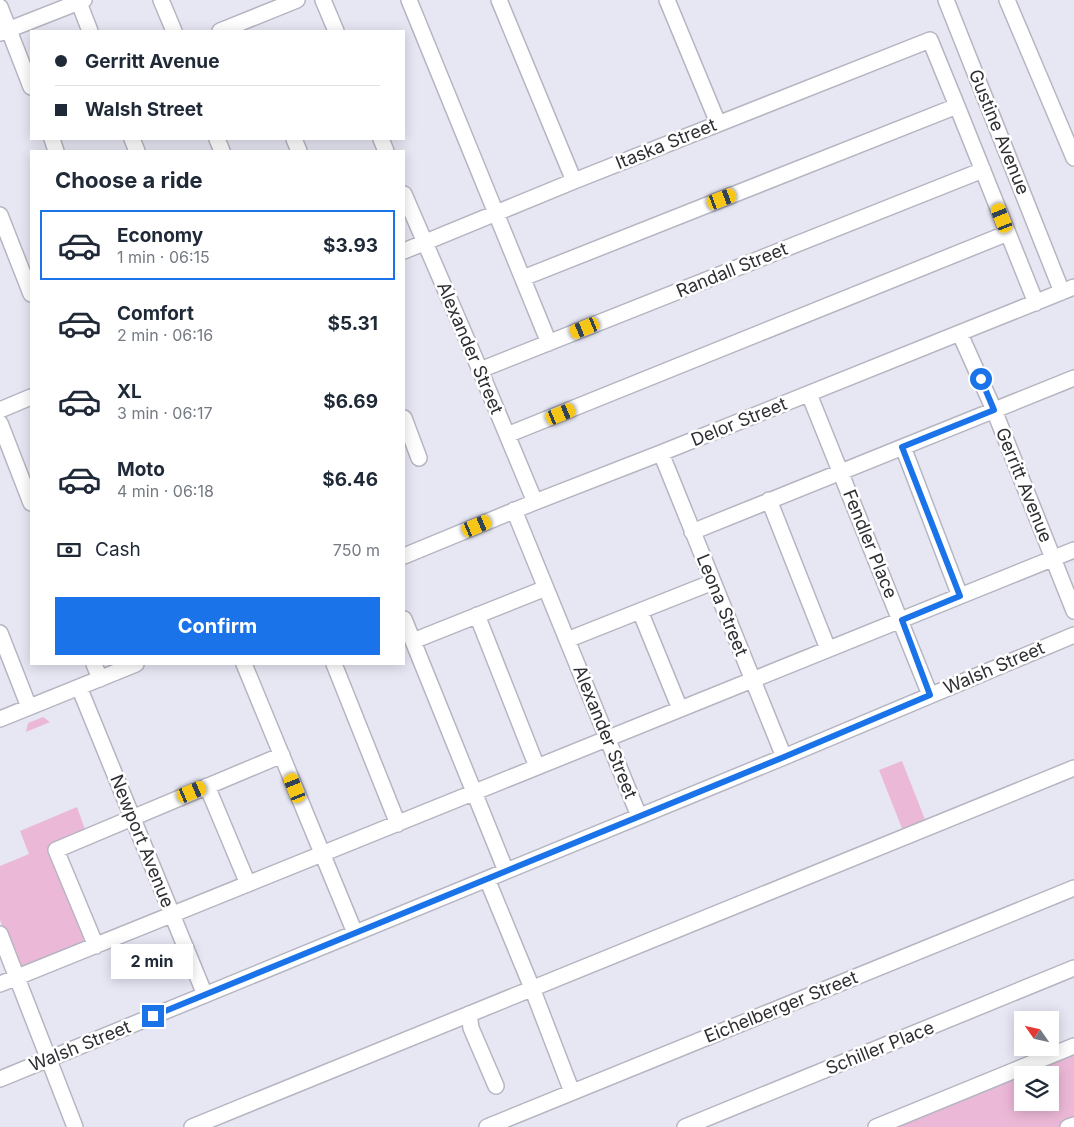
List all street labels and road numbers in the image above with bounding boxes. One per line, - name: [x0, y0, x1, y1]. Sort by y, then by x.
- street label: Gustine Avenue: [965, 66, 1034, 198]
- street label: Itaska Street: [612, 114, 719, 173]
- street label: Randall Street: [673, 238, 791, 301]
- street label: Alexander Street: [433, 279, 508, 417]
- street label: Delor Street: [688, 393, 790, 450]
- street label: Gerritt Avenue: [992, 424, 1057, 545]
- street label: Fendler Place: [839, 486, 902, 601]
- street label: Leona Street: [692, 551, 752, 659]
- street label: Walsh Street: [940, 637, 1047, 698]
- street label: Alexander Street: [569, 662, 642, 801]
- street label: Newport Avenue: [106, 771, 179, 910]
- street label: Eichelberger Street: [701, 966, 860, 1047]
- street label: Walsh Street: [26, 1016, 134, 1075]
- street label: Schiller Place: [823, 1016, 937, 1079]

